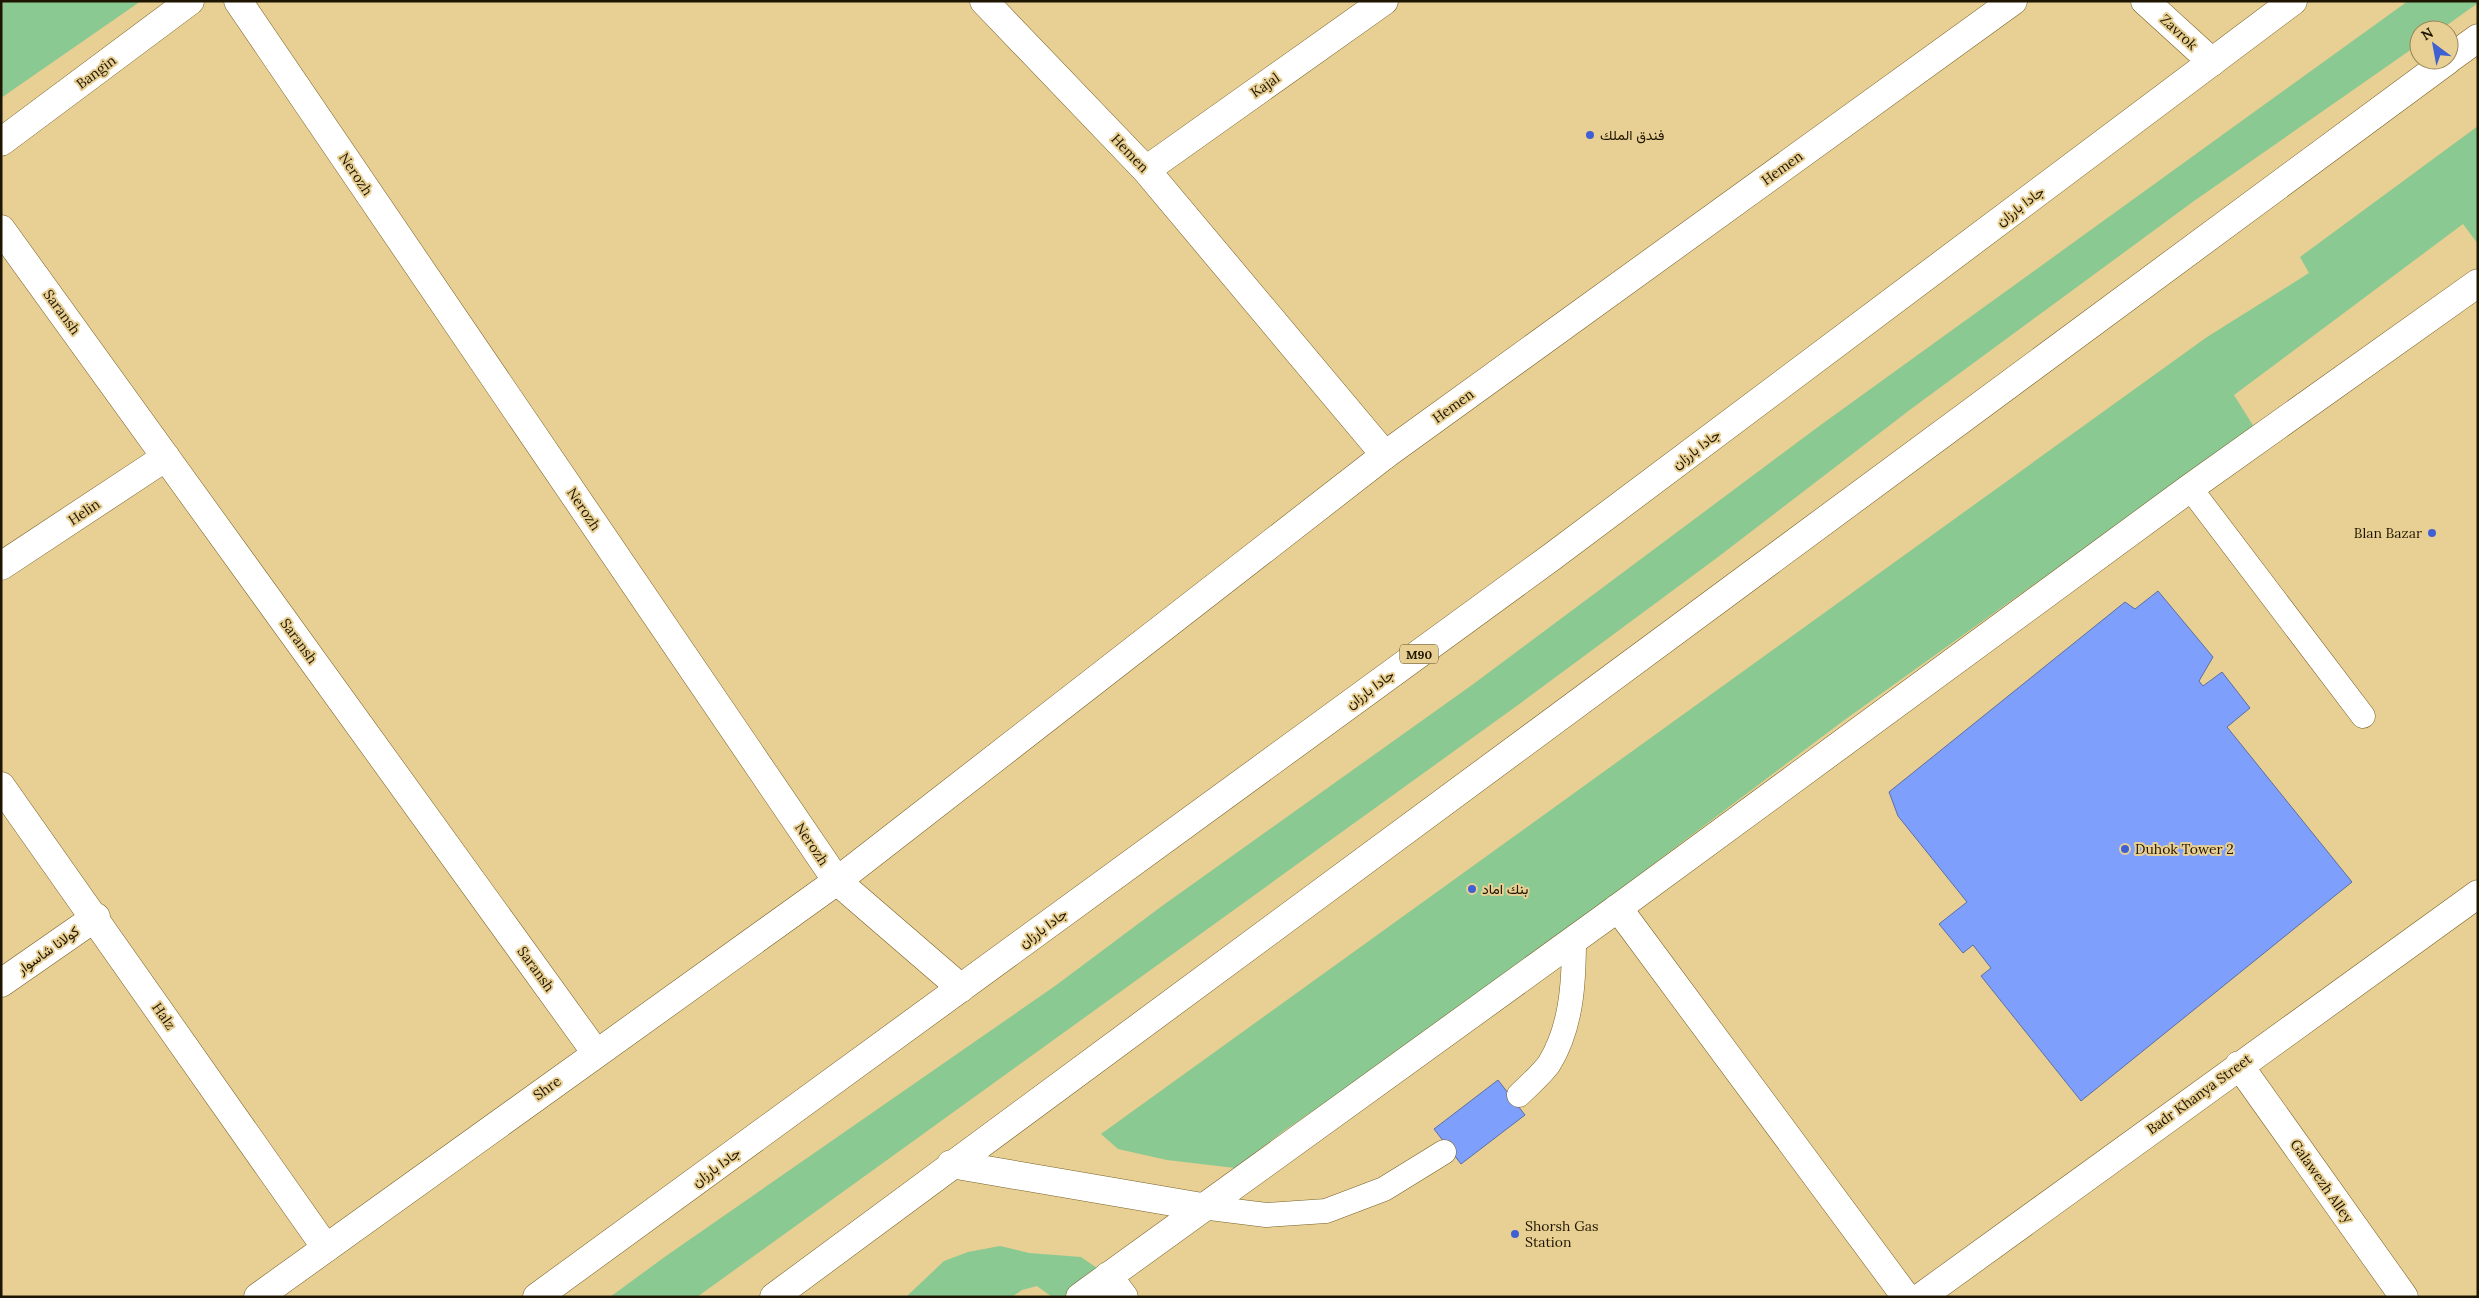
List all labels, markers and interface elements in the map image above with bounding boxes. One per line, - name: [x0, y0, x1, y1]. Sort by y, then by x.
- street label: Zavrok: [2157, 10, 2202, 54]
- north arrow: [2409, 20, 2459, 70]
- text: N: [2418, 23, 2437, 44]
- street label: Bangin: [73, 51, 120, 93]
- street label: Kajal: [1247, 68, 1283, 101]
- place label: فندق الملك: [1600, 126, 1664, 144]
- marker: فندق الملك: [1584, 129, 1596, 141]
- street label: Hemen: [1107, 130, 1153, 176]
- street label: Hemen: [1758, 147, 1807, 189]
- street label: Nerozh: [335, 149, 377, 199]
- street label: جادا بارزان: [1992, 182, 2048, 230]
- street label: Saransh: [40, 286, 84, 338]
- street label: Hemen: [1429, 385, 1478, 427]
- street label: جادا بارزان: [1668, 425, 1724, 473]
- street label: Nerozh: [563, 484, 605, 534]
- street label: Helin: [65, 495, 104, 529]
- place label: Blan Bazar: [2354, 524, 2422, 542]
- marker: Blan Bazar: [2426, 527, 2438, 539]
- street label: Saransh: [277, 615, 321, 667]
- road number: M90: [1400, 644, 1438, 664]
- street label: جادا بارزان: [1342, 665, 1398, 713]
- street label: Nerozh: [791, 819, 833, 869]
- place label: Duhok Tower 2: [2135, 840, 2234, 858]
- marker: Duhok Tower 2: [2119, 843, 2131, 855]
- place label: بنك اماد: [1482, 880, 1528, 898]
- marker: بنك اماد: [1466, 883, 1478, 895]
- street label: جادا بارزان: [1015, 904, 1071, 952]
- street label: كولانا شاسوار: [13, 922, 83, 979]
- street label: Saransh: [514, 943, 558, 995]
- street label: Halz: [148, 999, 180, 1033]
- street label: Badr Khanya Street: [2143, 1049, 2256, 1138]
- street label: Shre: [530, 1072, 565, 1104]
- street label: Galawezh Alley: [2287, 1136, 2358, 1227]
- street label: جادا بارزان: [688, 1143, 744, 1191]
- place label: Shorsh Gas Station: [1525, 1217, 1599, 1251]
- marker: Shorsh Gas Station: [1509, 1228, 1521, 1240]

